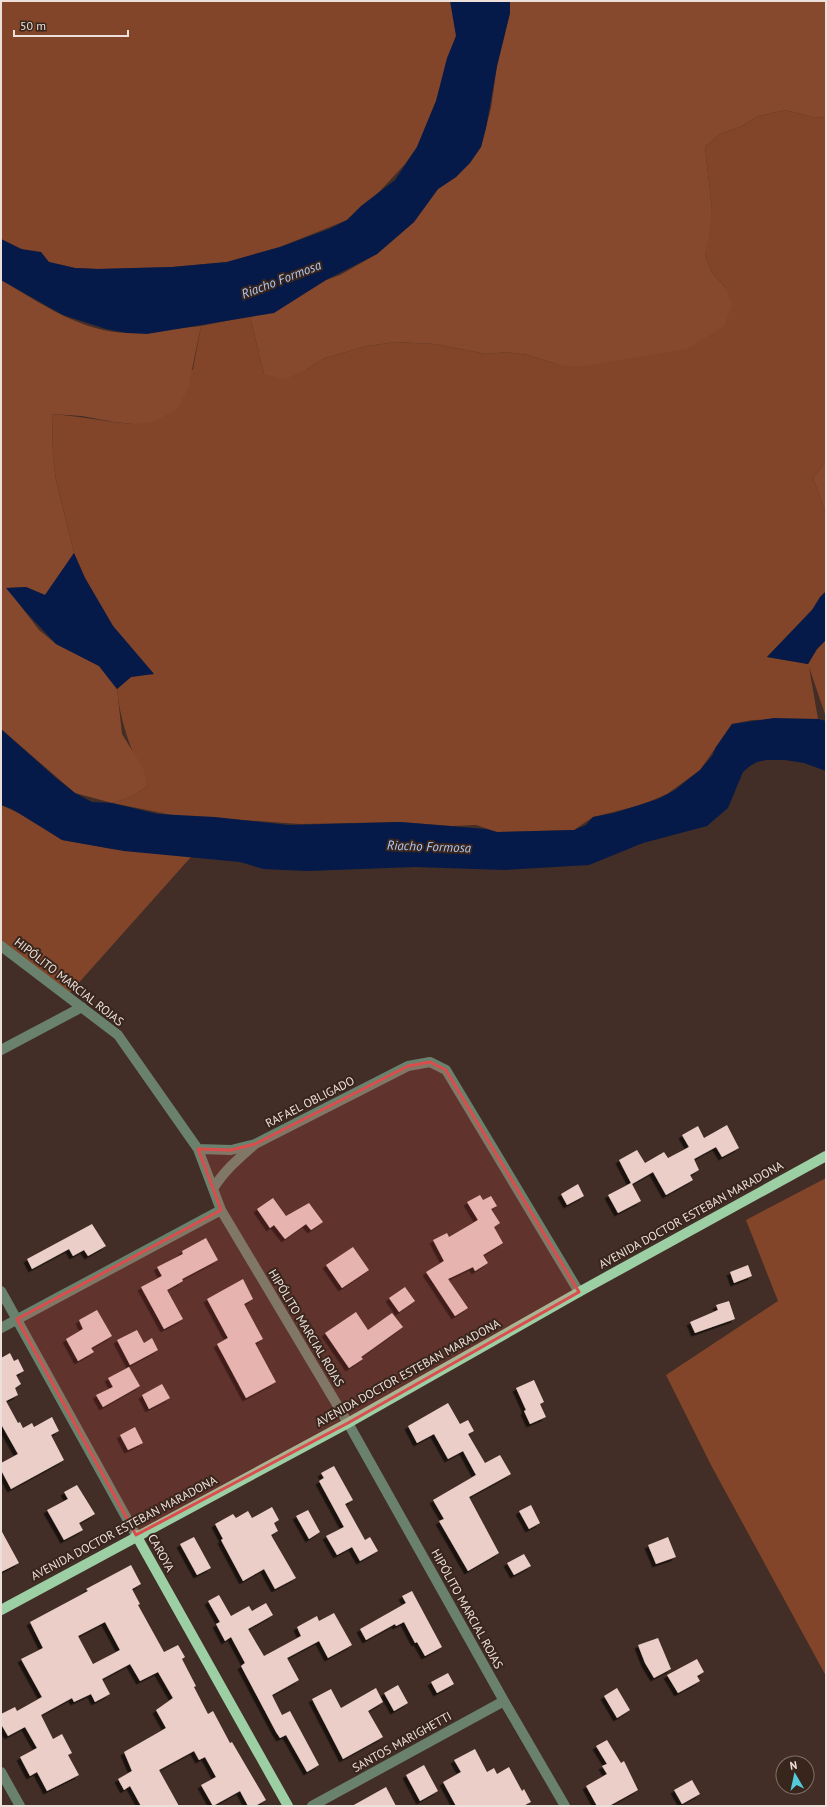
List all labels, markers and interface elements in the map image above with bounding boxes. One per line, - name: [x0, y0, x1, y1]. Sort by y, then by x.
- scale bar: [14, 12, 128, 38]
- text: 50 m: [20, 18, 46, 33]
- water label: Riacho Formosa: [239, 256, 324, 302]
- water label: Riacho Formosa: [387, 837, 472, 856]
- street label: HIPÓLITO MARCIAL ROJAS: [12, 934, 127, 1029]
- street label: RAFAEL OBLIGADO: [263, 1073, 357, 1130]
- street label: AVENIDA DOCTOR ESTEBAN MARADONA: [596, 1157, 786, 1272]
- street label: HIPÓLITO MARCIAL ROJAS: [265, 1266, 348, 1389]
- street label: AVENIDA DOCTOR ESTEBAN MARADONA: [313, 1315, 503, 1430]
- street label: AVENIDA DOCTOR ESTEBAN MARADONA: [28, 1472, 219, 1583]
- street label: CAROYA: [145, 1531, 178, 1574]
- street label: HIPÓLITO MARCIAL ROJAS: [428, 1546, 507, 1671]
- street label: SANTOS MARIGHETTI: [349, 1708, 454, 1775]
- north arrow: [775, 1755, 815, 1795]
- text: N: [789, 1758, 798, 1773]

